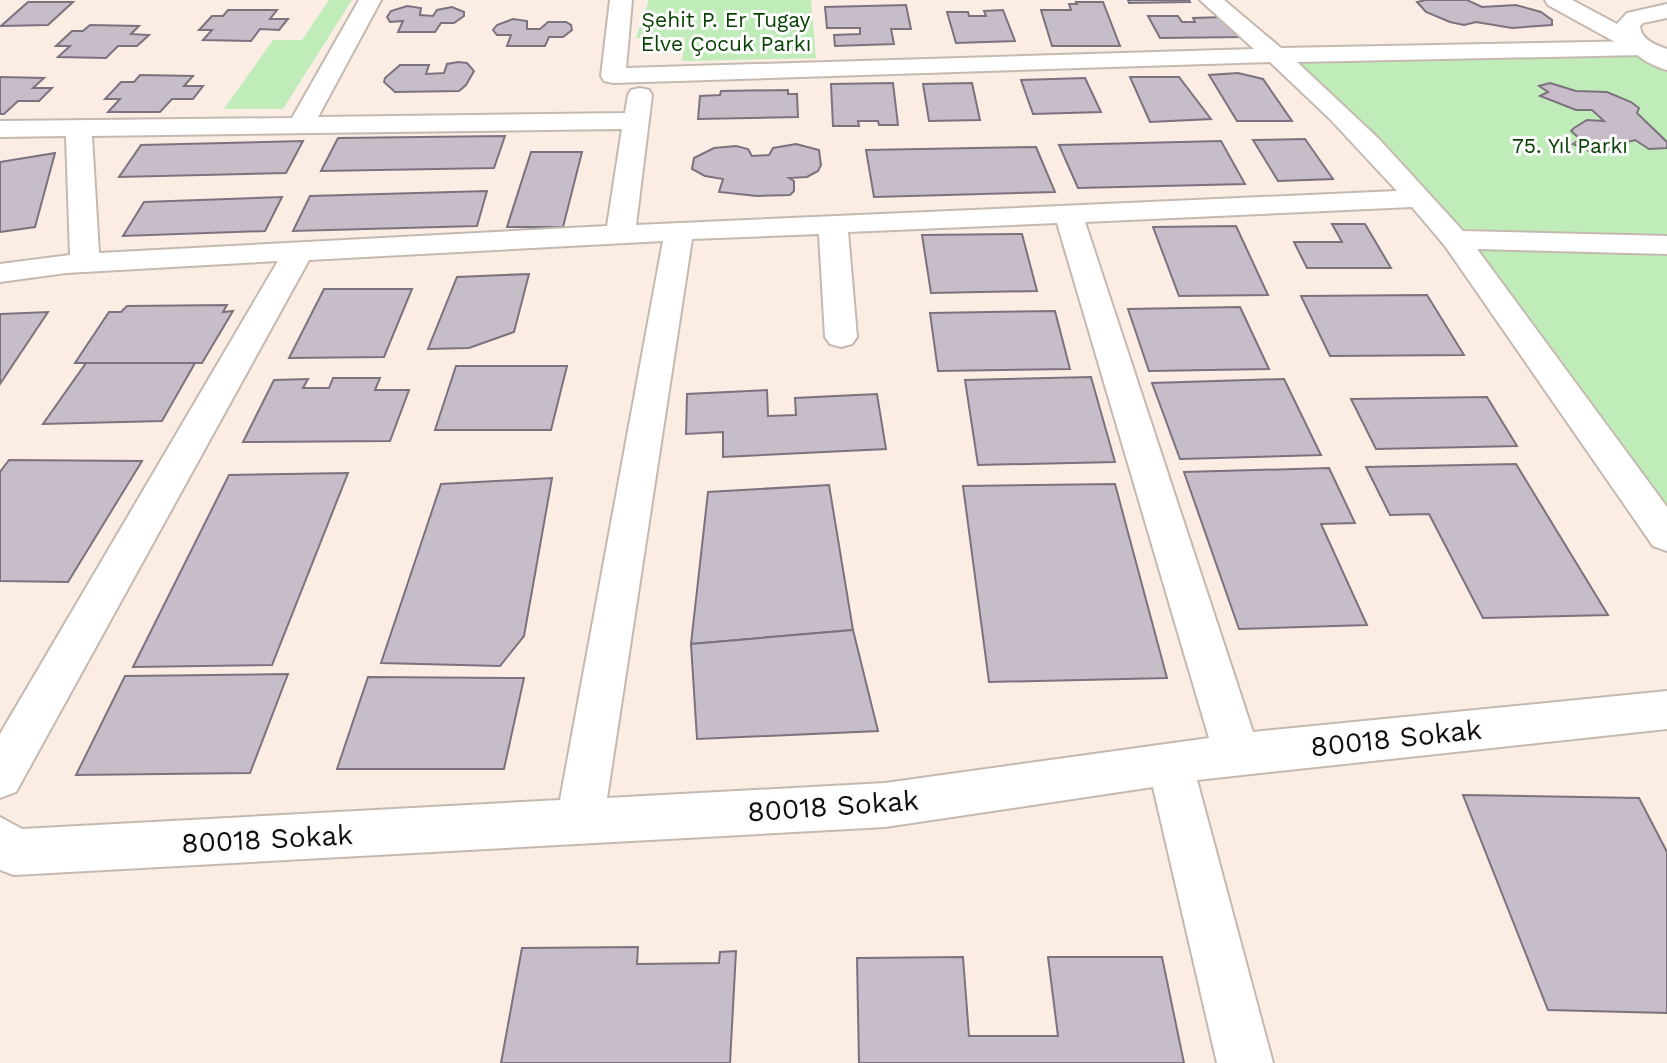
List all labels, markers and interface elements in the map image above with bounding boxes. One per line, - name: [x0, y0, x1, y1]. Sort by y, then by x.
- park label: Şehit P. Er Tugay Elve Çocuk Parkı: [641, 7, 811, 56]
- park label: 75. Yıl Parkı: [1512, 133, 1628, 158]
- street label: 80018 Sokak: [1309, 713, 1483, 763]
- street label: 80018 Sokak: [746, 784, 920, 828]
- street label: 80018 Sokak: [180, 818, 354, 860]

